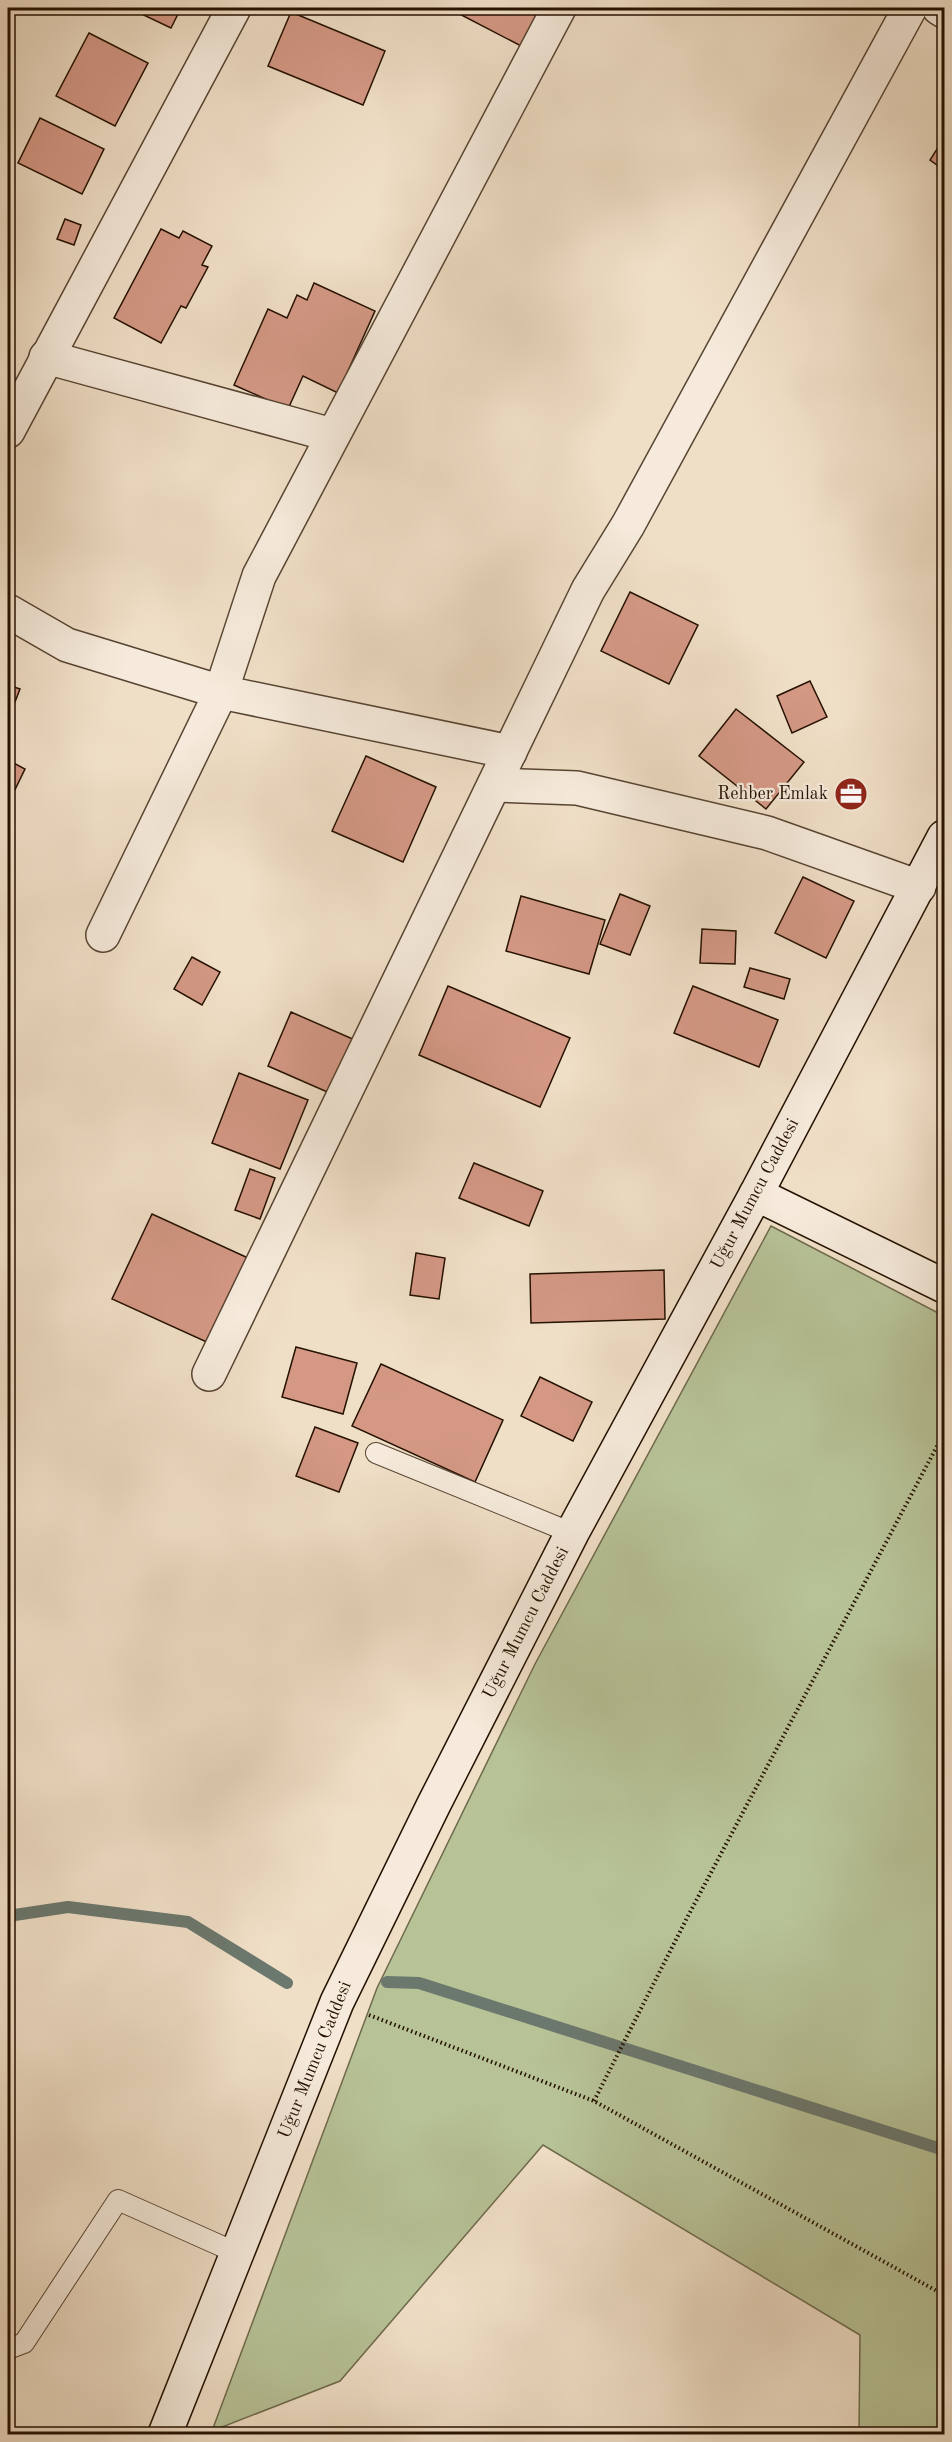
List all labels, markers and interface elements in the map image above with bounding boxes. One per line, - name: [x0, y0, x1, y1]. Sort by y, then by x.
- office icon: Rehber Emlak: [833, 776, 869, 812]
- place label: Rehber Emlak: [717, 785, 828, 803]
- street label: Uğur Mumcu Caddesi: [708, 1115, 802, 1272]
- street label: Uğur Mumcu Caddesi: [480, 1544, 572, 1702]
- street label: Uğur Mumcu Caddesi: [275, 1979, 355, 2141]

